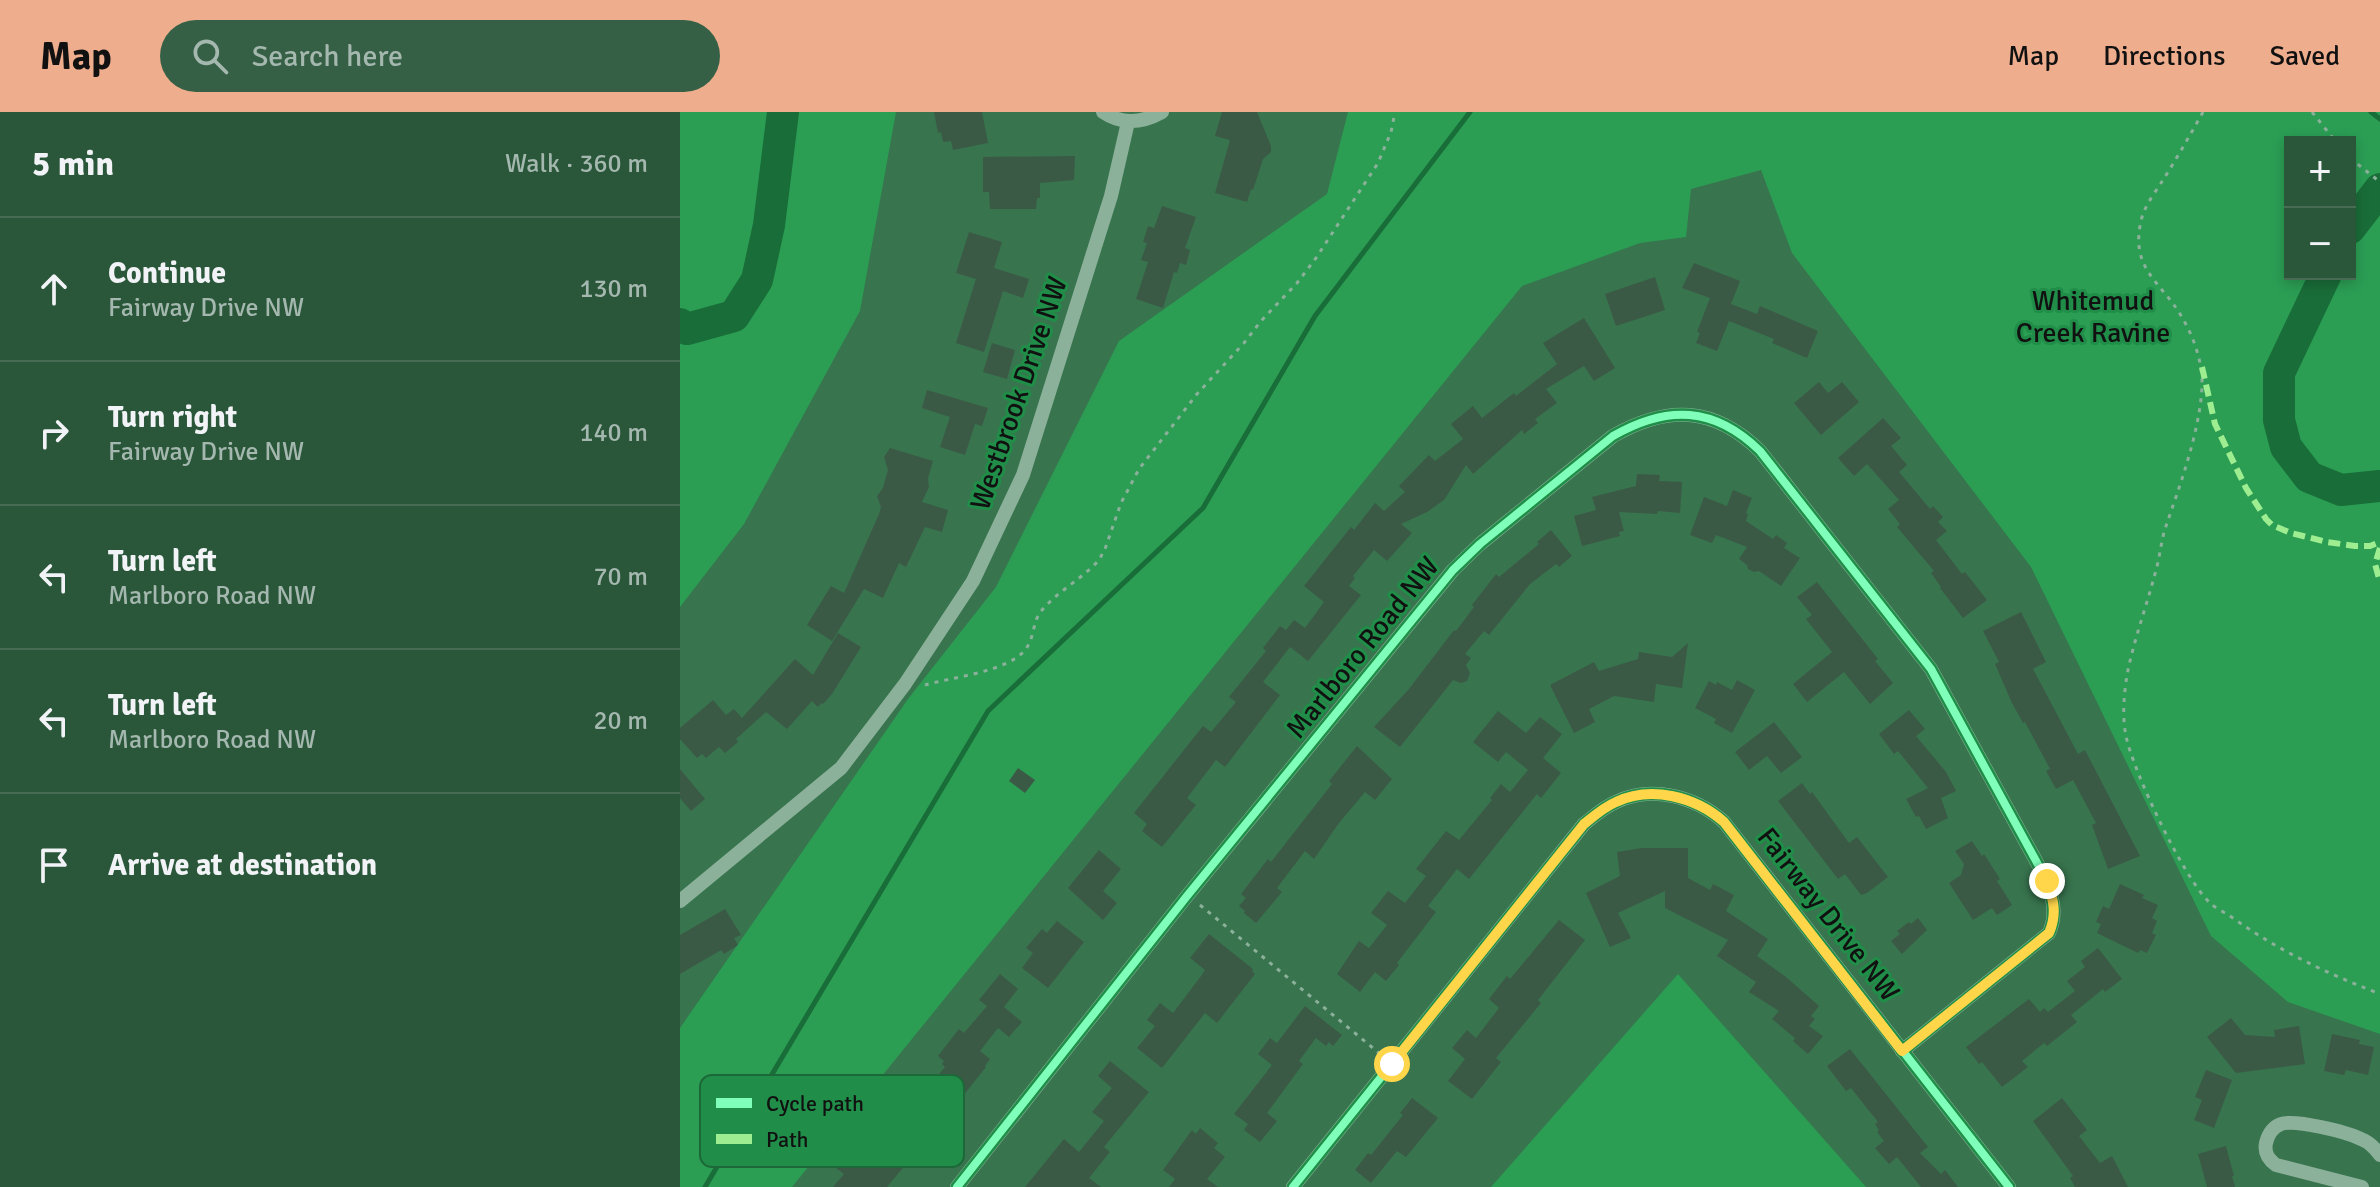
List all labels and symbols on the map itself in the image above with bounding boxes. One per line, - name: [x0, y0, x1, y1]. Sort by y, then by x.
- street label: Westbrook Drive NW: [963, 272, 1075, 514]
- park label: Whitemud Creek Ravine: [2016, 284, 2170, 350]
- street label: Marlboro Road NW: [1279, 550, 1447, 745]
- street label: Fairway Drive NW: [1750, 821, 1907, 1008]
- route end: [2029, 863, 2065, 899]
- route start: [1374, 1046, 1410, 1082]
- legend: [700, 1075, 964, 1167]
- text: Cycle path: [766, 1090, 864, 1117]
- text: Path: [766, 1126, 809, 1153]

